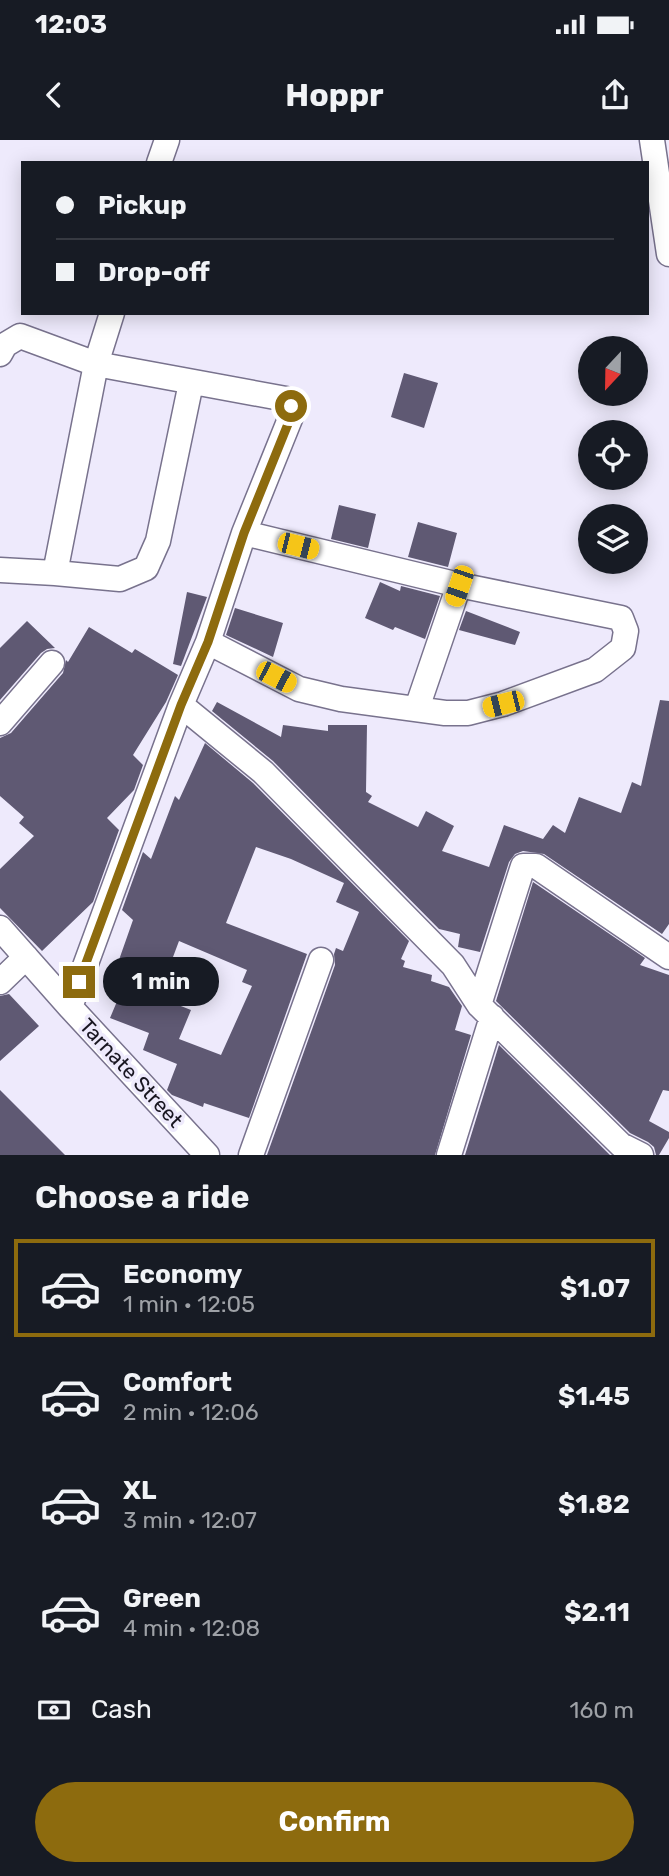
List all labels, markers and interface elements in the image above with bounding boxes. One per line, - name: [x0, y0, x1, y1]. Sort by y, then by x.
- text: 12:03: [35, 9, 107, 40]
- icon: back: [35, 76, 73, 114]
- text: Hoppr: [285, 76, 384, 114]
- icon: share: [596, 76, 634, 114]
- text: Pickup: [98, 190, 187, 221]
- text: Drop-off: [98, 257, 210, 288]
- north arrow: [578, 336, 648, 406]
- map controls: [578, 336, 648, 574]
- route start: [275, 390, 307, 422]
- button: locate: [578, 420, 648, 490]
- button: layers: [578, 504, 648, 574]
- car: [276, 531, 321, 561]
- car: [443, 563, 476, 609]
- car: [253, 658, 300, 696]
- car: [481, 689, 526, 719]
- callout: 1 min: [104, 958, 219, 1006]
- route end: [63, 966, 95, 998]
- text: 1 min: [132, 967, 190, 995]
- street label: Tarnate Street: [75, 1013, 188, 1132]
- text: Choose a ride: [35, 1178, 249, 1216]
- icon: car: [39, 1257, 102, 1320]
- text: Economy: [123, 1259, 242, 1290]
- text: $1.07: [560, 1273, 630, 1304]
- text: 1 min · 12:05: [123, 1290, 255, 1318]
- icon: car: [39, 1365, 102, 1428]
- text: Comfort: [123, 1367, 232, 1398]
- text: $1.45: [558, 1381, 630, 1412]
- text: 2 min · 12:06: [123, 1398, 259, 1426]
- icon: car: [39, 1473, 102, 1536]
- text: XL: [123, 1475, 156, 1506]
- text: $1.82: [558, 1489, 630, 1520]
- text: 3 min · 12:07: [123, 1506, 257, 1534]
- icon: car: [39, 1581, 102, 1644]
- text: Green: [123, 1583, 201, 1614]
- text: $2.11: [564, 1597, 630, 1628]
- text: 4 min · 12:08: [123, 1614, 260, 1642]
- icon: cash: [35, 1691, 73, 1729]
- text: Cash: [91, 1694, 152, 1725]
- text: 160 m: [570, 1696, 634, 1724]
- button: Confirm: [35, 1782, 634, 1862]

